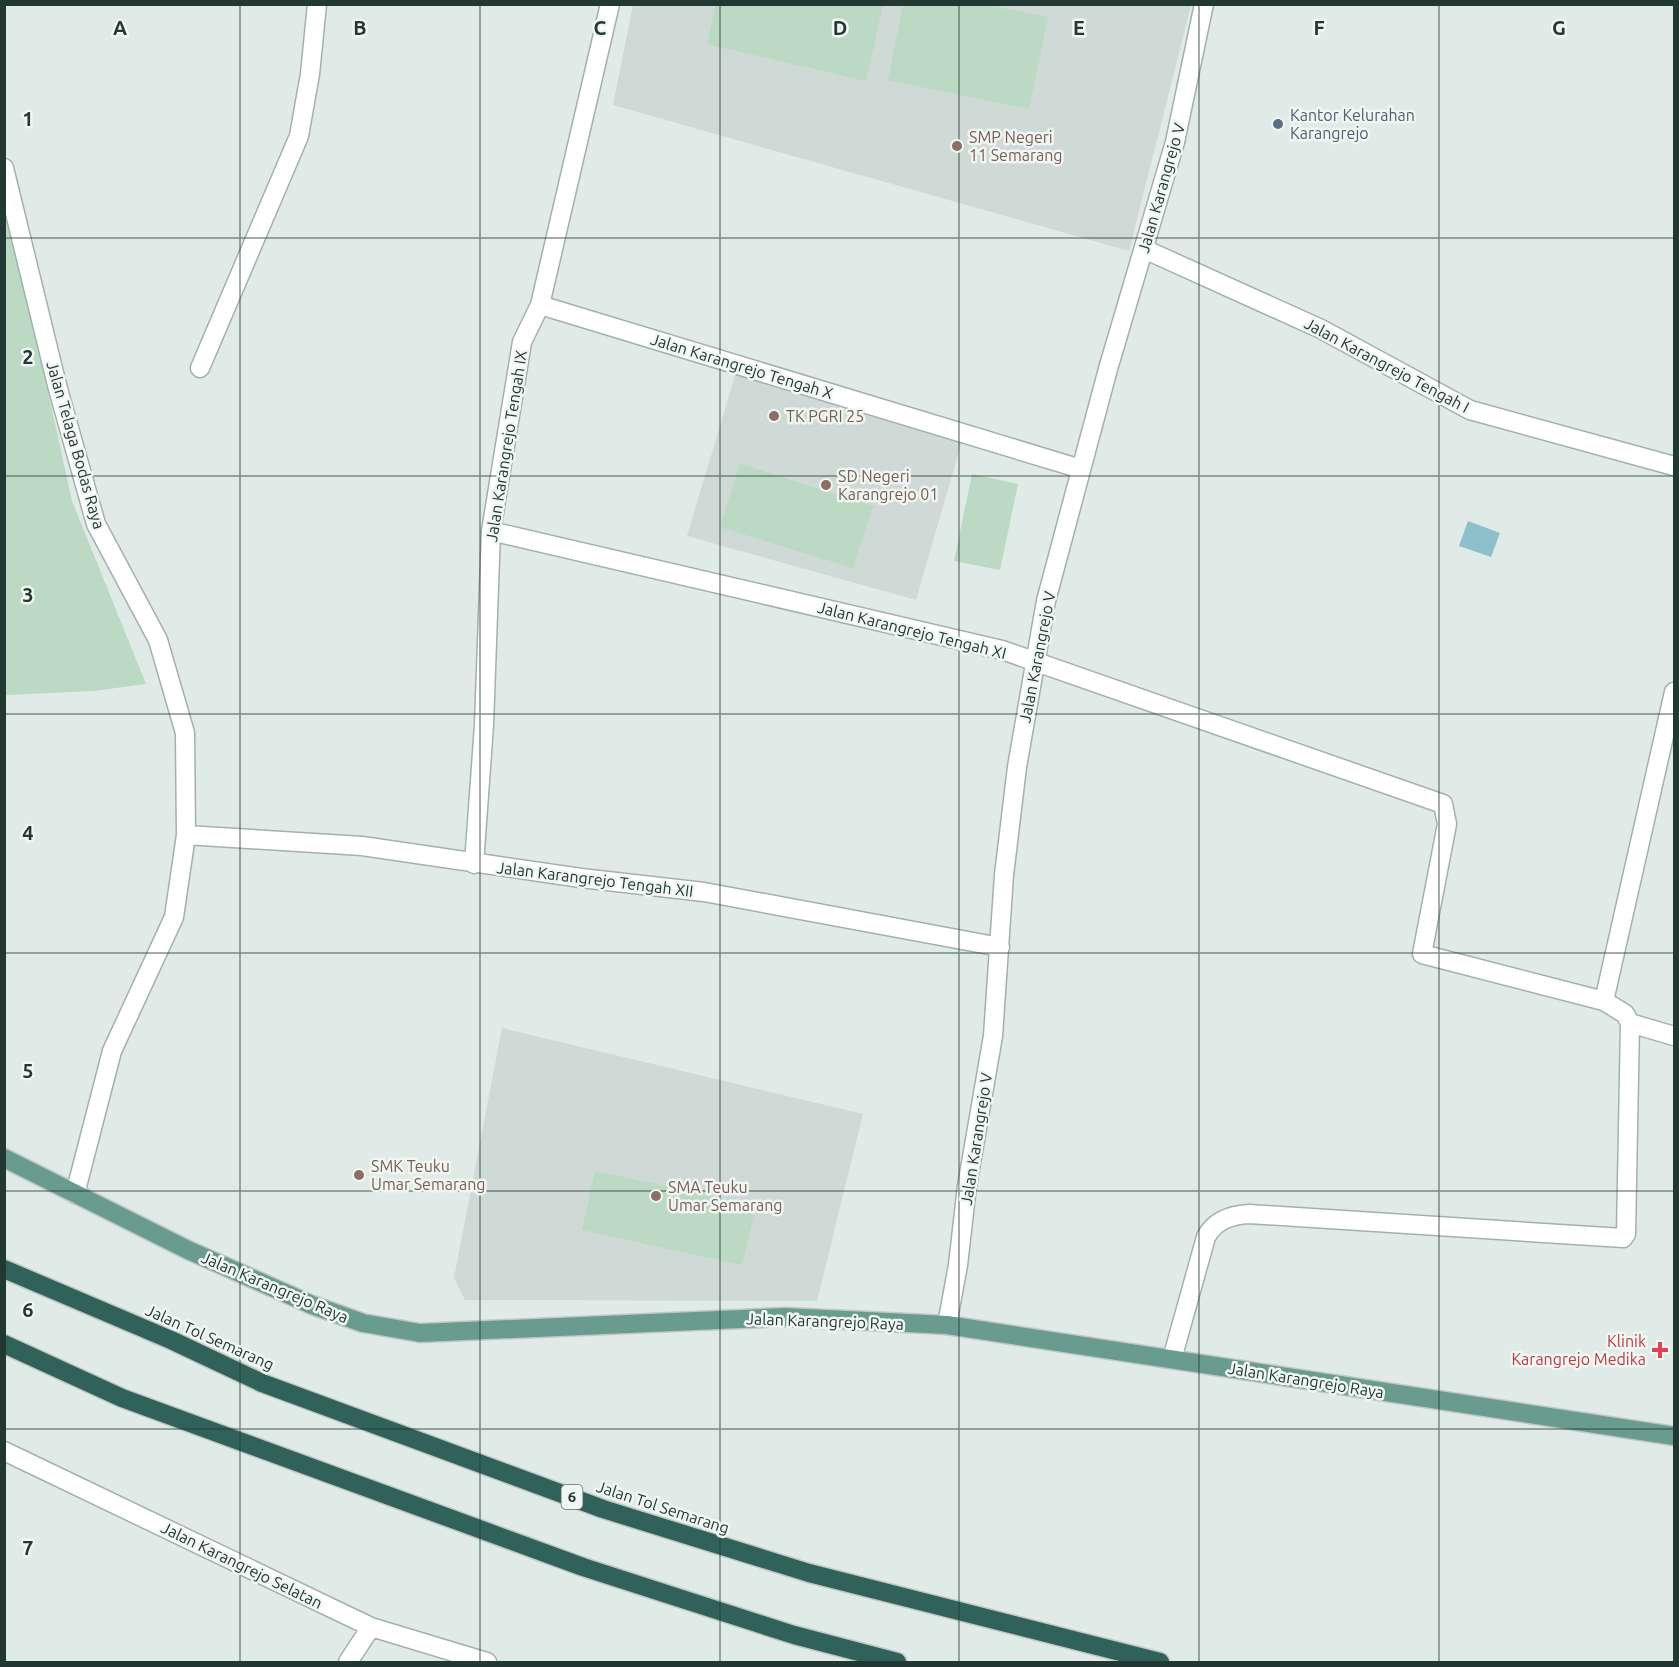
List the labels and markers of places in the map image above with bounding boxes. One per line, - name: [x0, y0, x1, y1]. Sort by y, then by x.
- place label: Kantor Kelurahan Karangrejo: [1290, 106, 1415, 142]
- marker: Kantor Kelurahan Karangrejo: [1271, 117, 1285, 131]
- place label: SMP Negeri 11 Semarang: [969, 128, 1063, 164]
- marker: SMP Negeri 11 Semarang: [950, 139, 964, 153]
- place label: TK PGRI 25: [786, 407, 864, 425]
- marker: TK PGRI 25: [767, 409, 781, 423]
- place label: SD Negeri Karangrejo 01: [838, 467, 938, 503]
- marker: SD Negeri Karangrejo 01: [819, 478, 833, 492]
- place label: SMK Teuku Umar Semarang: [371, 1157, 486, 1193]
- marker: SMK Teuku Umar Semarang: [352, 1168, 366, 1182]
- place label: SMA Teuku Umar Semarang: [668, 1178, 783, 1214]
- marker: SMA Teuku Umar Semarang: [649, 1189, 663, 1203]
- place label: Klinik Karangrejo Medika: [1511, 1332, 1646, 1368]
- marker: Klinik Karangrejo Medika: [1651, 1341, 1669, 1359]

